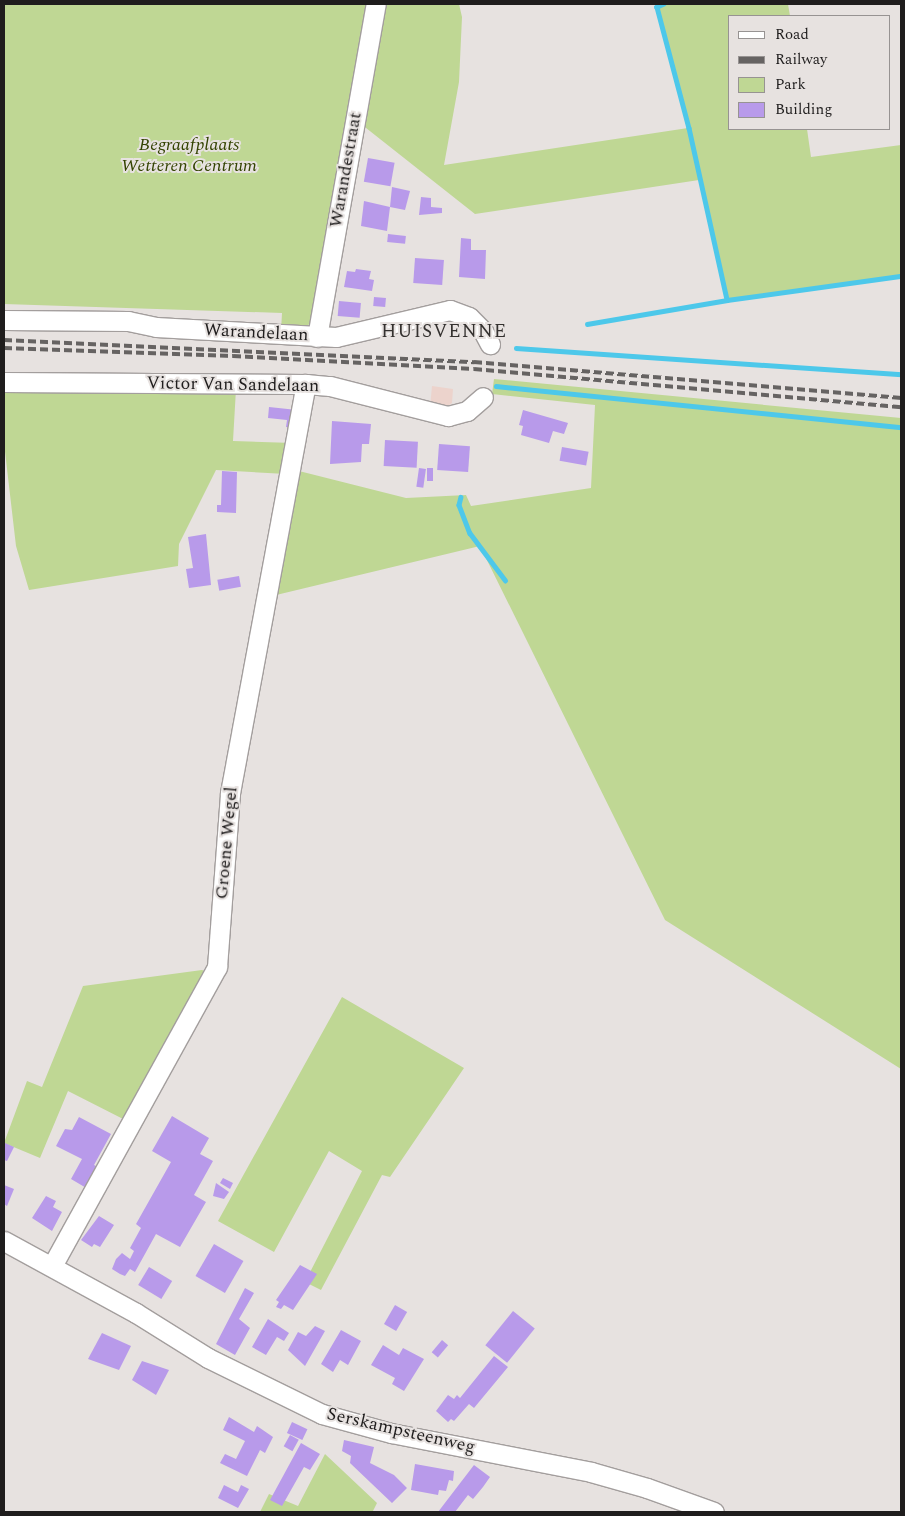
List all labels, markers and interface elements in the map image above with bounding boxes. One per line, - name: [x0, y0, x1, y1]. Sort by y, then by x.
- legend: [728, 15, 890, 130]
- text: Road: [775, 23, 809, 46]
- text: Railway: [775, 48, 827, 71]
- text: Park: [775, 73, 806, 96]
- text: Building: [775, 98, 832, 121]
- street label: Warandestraat: [325, 111, 367, 229]
- park label: Begraafplaats Wetteren Centrum: [121, 135, 257, 178]
- street label: Warandelaan: [203, 319, 309, 347]
- district label: HUISVENNE: [380, 321, 508, 343]
- street label: Victor Van Sandelaan: [146, 373, 320, 397]
- street label: Groene Wegel: [211, 786, 243, 900]
- street label: Serskampsteenweg: [325, 1403, 477, 1459]

